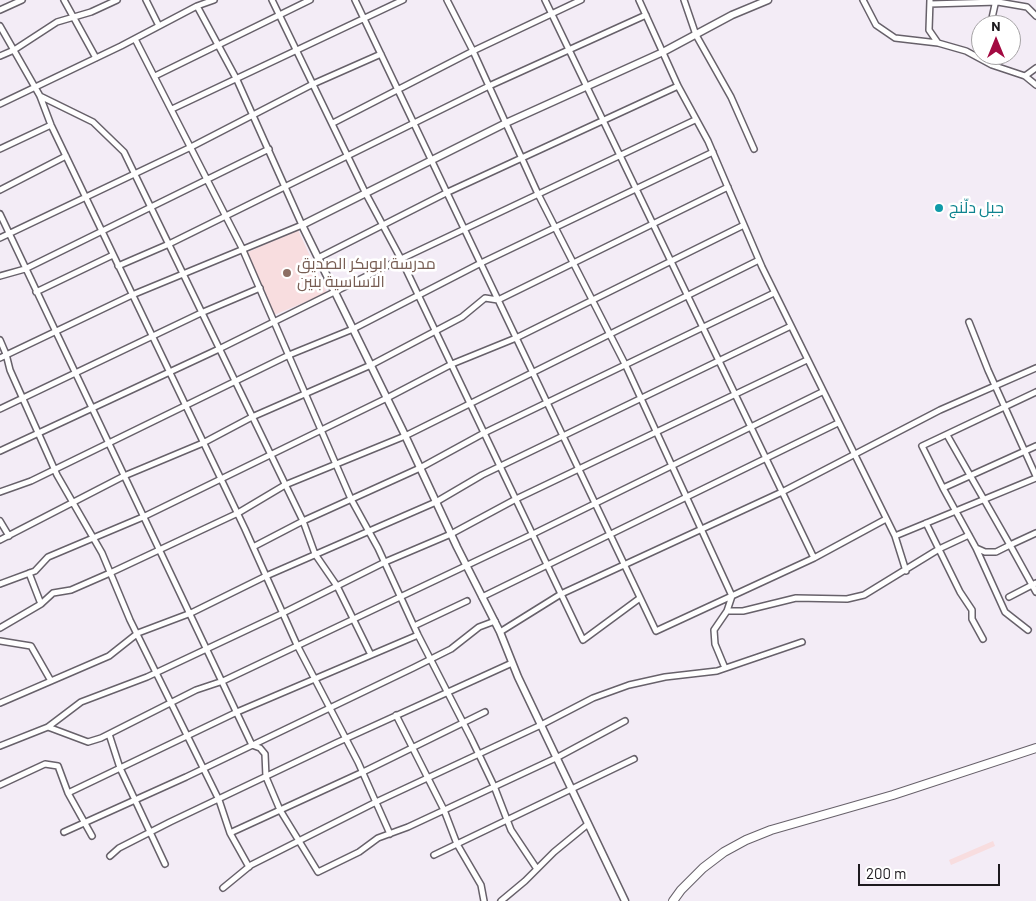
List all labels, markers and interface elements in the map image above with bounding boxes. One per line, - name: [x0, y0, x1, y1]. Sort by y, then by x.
- north arrow: [971, 15, 1021, 65]
- text: N: [991, 17, 1001, 34]
- place label: جبل دلّنج: [949, 198, 1004, 218]
- marker: جبل دلّنج: [933, 202, 945, 214]
- place label: مدرسة ابوبكر الصديق الاساسية بنين: [297, 254, 436, 292]
- marker: مدرسة ابوبكر الصديق الاساسية بنين: [281, 267, 293, 279]
- scale bar: [861, 854, 1004, 886]
- text: 200 m: [866, 864, 906, 882]

